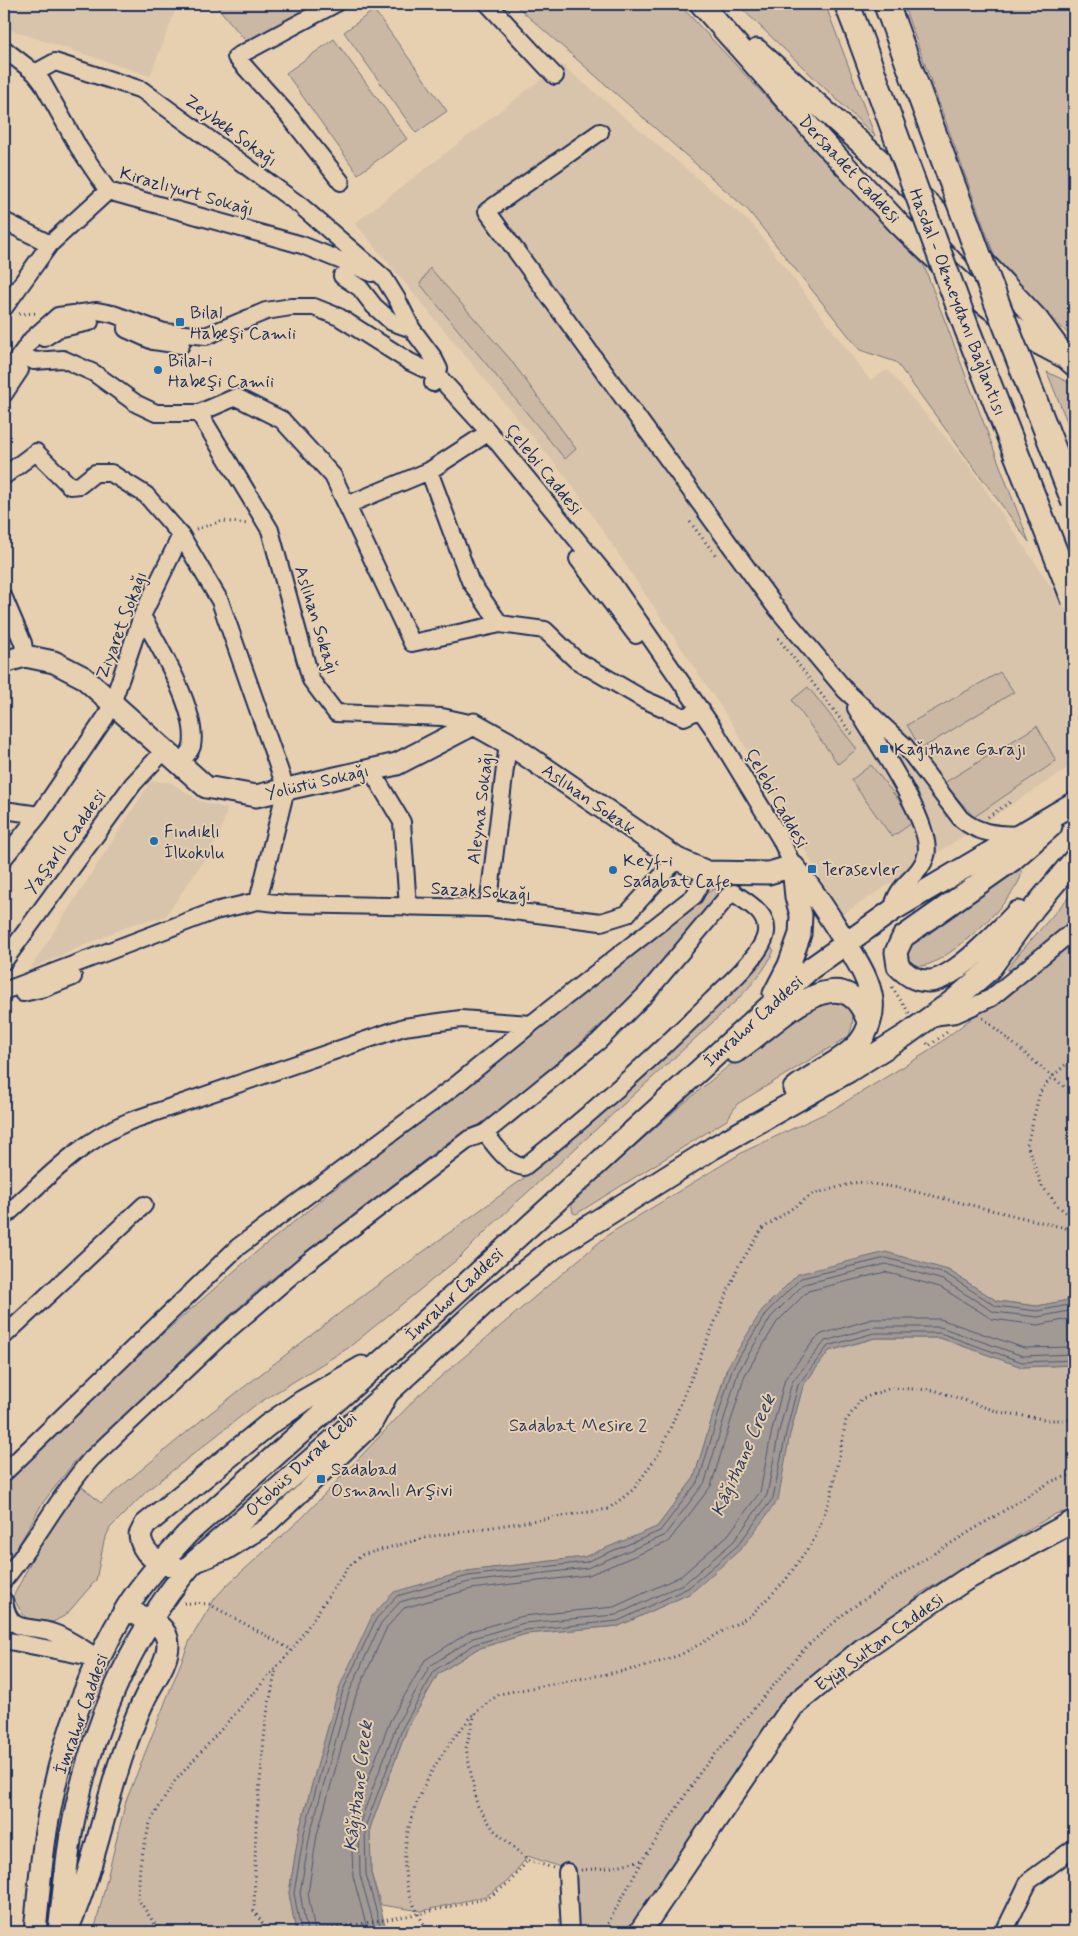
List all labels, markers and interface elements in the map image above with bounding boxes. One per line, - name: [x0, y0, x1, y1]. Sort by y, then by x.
- street label: Zeybek Sokağı: [179, 89, 282, 173]
- street label: Dersaadet Caddesi: [793, 110, 906, 229]
- street label: Kirazlıyurt Sokağı: [117, 161, 257, 223]
- street label: Hasdal - Okmeydanı Bağlantısı: [903, 185, 1012, 419]
- place label: Bilal Habeşi Camii: [190, 301, 296, 346]
- marker: Bilal Habeşi Camii: [174, 316, 186, 328]
- place label: Bilal-i Habeşi Camii: [168, 349, 274, 394]
- marker: Bilal-i Habeşi Camii: [152, 364, 164, 376]
- street label: Çelebi Caddesi: [499, 419, 587, 520]
- street label: Aslıhan Sokağı: [288, 563, 344, 677]
- street label: Ziyaret Sokağı: [90, 568, 153, 683]
- place label: Kağıthane Garajı: [894, 738, 1026, 762]
- marker: Kağıthane Garajı: [878, 743, 890, 755]
- street label: Çelebi Caddesi: [739, 744, 813, 853]
- street label: Aleyna Sokağı: [462, 751, 500, 866]
- street label: Yolüstü Sokağı: [263, 759, 371, 807]
- street label: Aslıhan Sokak: [537, 759, 640, 841]
- street label: Yaşarlı Caddesi: [19, 785, 112, 900]
- place label: Fındıklı İlkokulu: [164, 820, 225, 865]
- marker: Fındıklı İlkokulu: [148, 835, 160, 847]
- place label: Keyf-i Sadabat Cafe: [623, 849, 730, 894]
- place label: Terasevler: [822, 858, 900, 882]
- marker: Terasevler: [806, 863, 818, 875]
- marker: Keyf-i Sadabat Cafe: [607, 864, 619, 876]
- street label: Sazak Sokağı: [430, 877, 532, 907]
- street label: İmrahor Caddesi: [699, 971, 809, 1073]
- street label: İmrahor Caddesi: [400, 1243, 509, 1347]
- water label: Kâğıthane Creek: [705, 1389, 782, 1521]
- street label: Otobüs Durak Cebi: [241, 1407, 363, 1523]
- park label: Sadabat Mesire 2: [509, 1414, 647, 1438]
- place label: Sadabad Osmanlı Arşivi: [331, 1458, 453, 1503]
- marker: Sadabad Osmanlı Arşivi: [315, 1473, 327, 1485]
- street label: Eyüp Sultan Caddesi: [810, 1588, 949, 1698]
- street label: İmrahor Caddesi: [49, 1651, 115, 1778]
- water label: Kâğıthane Creek: [338, 1718, 379, 1853]

